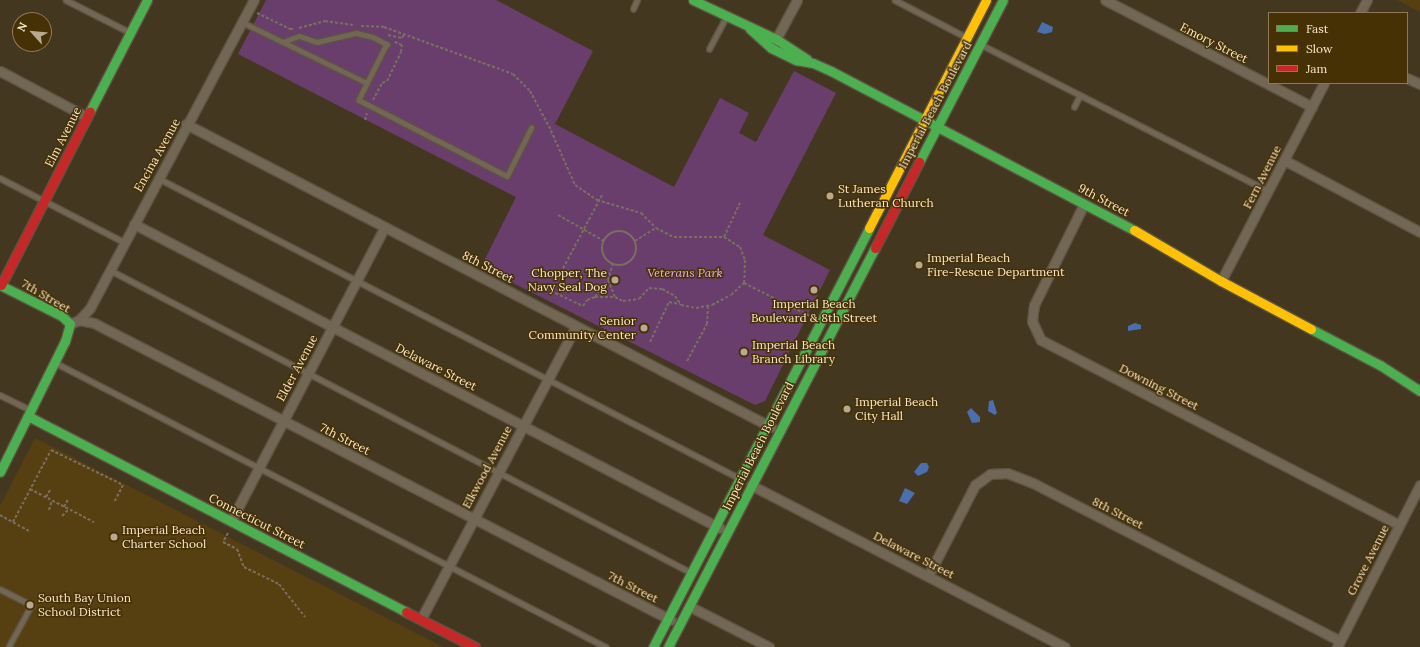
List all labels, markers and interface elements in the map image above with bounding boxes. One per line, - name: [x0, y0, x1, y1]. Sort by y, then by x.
- north arrow: [12, 12, 52, 52]
- legend: [1268, 12, 1408, 84]
- text: N: [14, 20, 30, 34]
- street label: Emory Street: [1178, 20, 1250, 66]
- text: Fast: [1306, 21, 1329, 36]
- street label: Imperial Beach Boulevard: [895, 39, 975, 171]
- text: Slow: [1306, 41, 1333, 56]
- text: Jam: [1306, 61, 1327, 76]
- street label: Elm Avenue: [42, 105, 84, 169]
- street label: Encina Avenue: [131, 116, 183, 194]
- street label: Fern Avenue: [1240, 143, 1284, 211]
- street label: 9th Street: [1076, 181, 1132, 219]
- place label: St James Lutheran Church: [838, 182, 934, 210]
- marker: St James Lutheran Church: [825, 191, 835, 201]
- street label: 8th Street: [460, 248, 516, 286]
- place label: Imperial Beach Fire-Rescue Department: [927, 251, 1065, 279]
- marker: Imperial Beach Fire-Rescue Department: [914, 260, 924, 270]
- place label: Chopper, The Navy Seal Dog: [528, 266, 607, 294]
- park label: Veterans Park: [647, 266, 723, 280]
- marker: Chopper, The Navy Seal Dog: [610, 275, 620, 285]
- street label: 7th Street: [19, 276, 73, 316]
- marker: Imperial Beach Boulevard & 8th Street: [809, 285, 819, 295]
- place label: Imperial Beach Boulevard & 8th Street: [751, 297, 877, 325]
- place label: Senior Community Center: [529, 314, 636, 342]
- marker: Senior Community Center: [639, 323, 649, 333]
- street label: Elder Avenue: [273, 332, 321, 404]
- place label: Imperial Beach Branch Library: [752, 338, 835, 366]
- street label: Delaware Street: [393, 340, 479, 394]
- marker: Imperial Beach Branch Library: [739, 347, 749, 357]
- street label: Downing Street: [1117, 361, 1201, 413]
- street label: Imperial Beach Boulevard: [719, 379, 797, 513]
- place label: Imperial Beach City Hall: [855, 395, 938, 423]
- marker: Imperial Beach City Hall: [842, 404, 852, 414]
- street label: 7th Street: [317, 420, 373, 458]
- street label: Elkwood Avenue: [459, 423, 515, 511]
- street label: Connecticut Street: [206, 490, 308, 552]
- street label: 8th Street: [1090, 494, 1146, 532]
- street label: Grove Avenue: [1344, 522, 1392, 598]
- place label: Imperial Beach Charter School: [122, 523, 206, 551]
- street label: Delaware Street: [871, 528, 957, 582]
- marker: Imperial Beach Charter School: [109, 532, 119, 542]
- street label: 7th Street: [605, 568, 661, 606]
- place label: South Bay Union School District: [38, 591, 131, 619]
- marker: South Bay Union School District: [25, 600, 35, 610]

